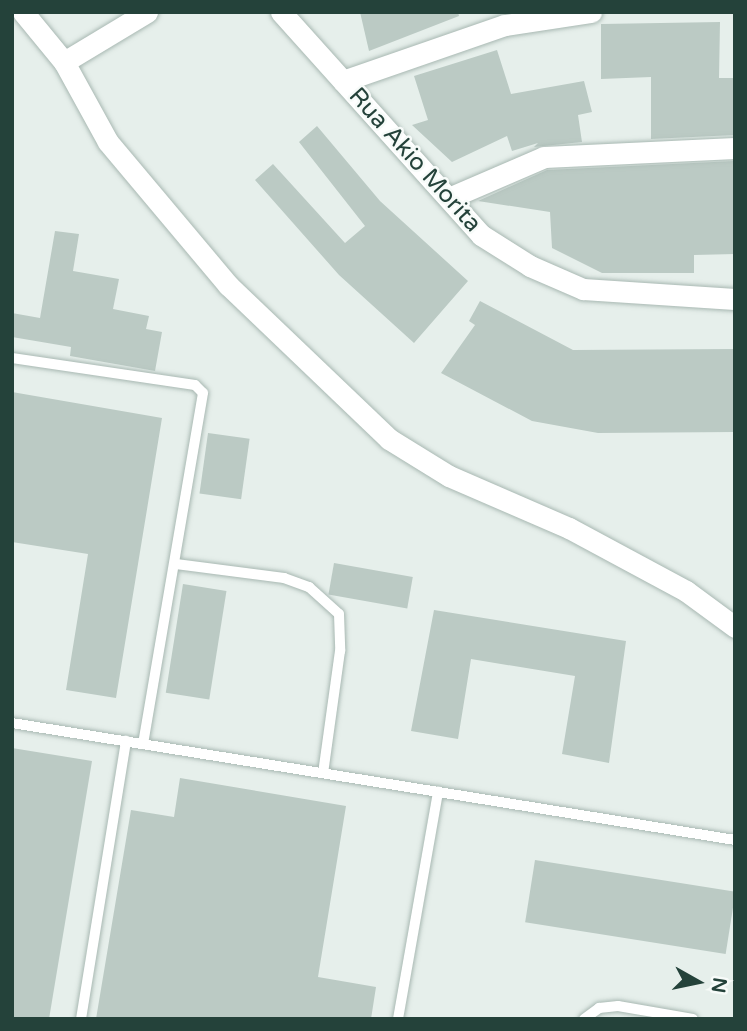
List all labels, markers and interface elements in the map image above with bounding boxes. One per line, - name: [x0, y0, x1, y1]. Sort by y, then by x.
- street label: Rua Akio Morita: [343, 82, 487, 238]
- north arrow: [663, 947, 733, 1017]
- text: N: [707, 976, 731, 995]

